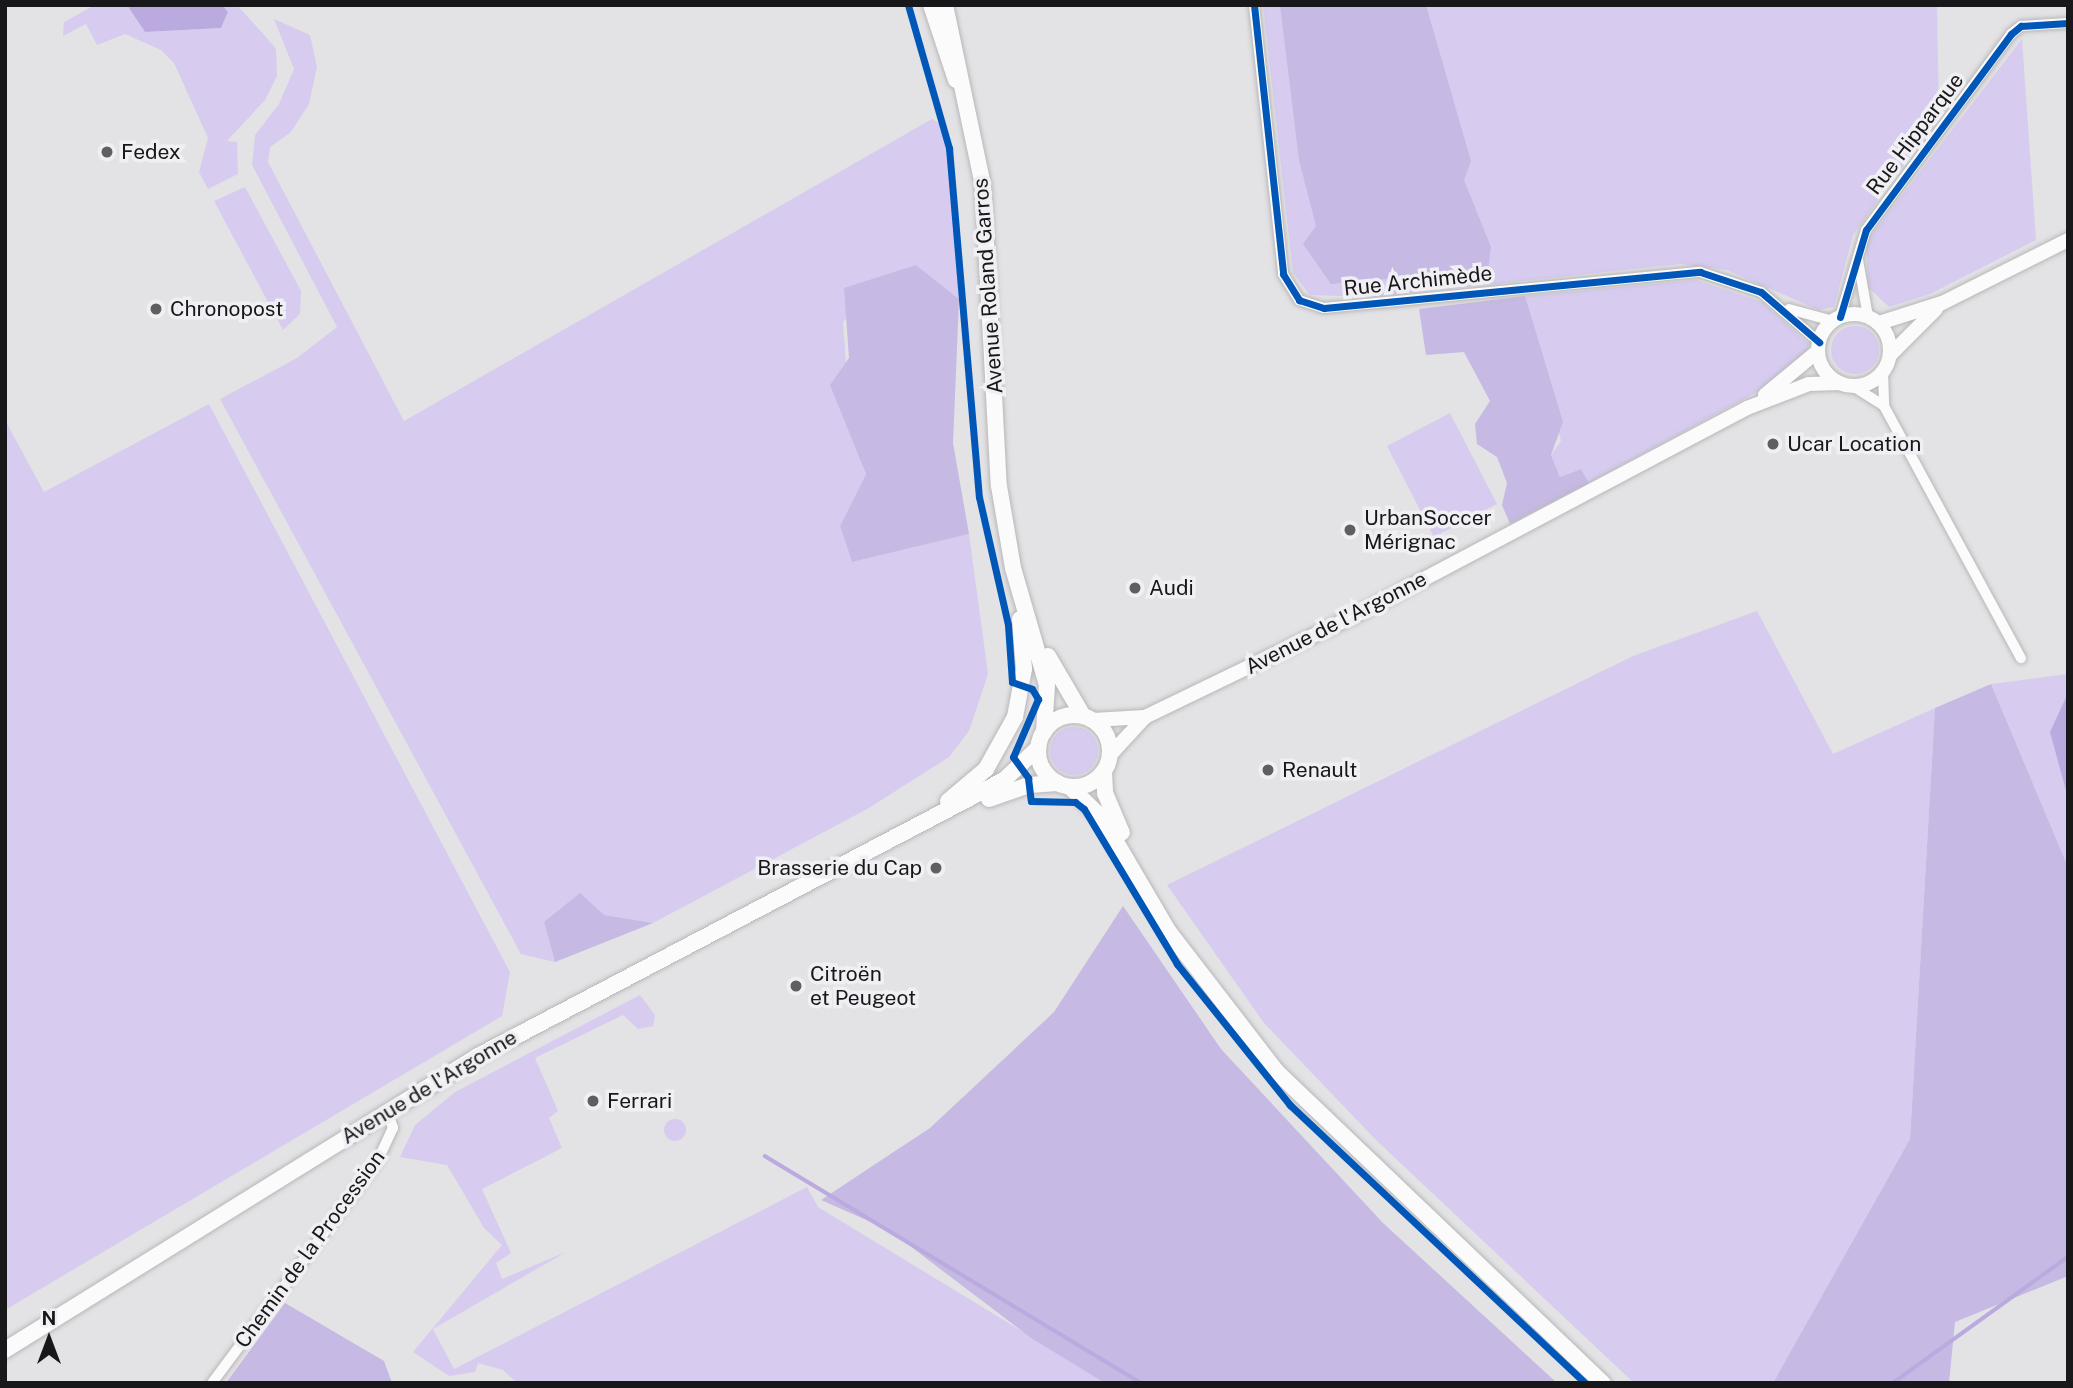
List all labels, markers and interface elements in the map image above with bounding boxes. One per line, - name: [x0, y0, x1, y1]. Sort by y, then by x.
- street label: Rue Hipparque: [1861, 68, 1969, 200]
- place label: Fedex: [121, 139, 181, 165]
- marker: Fedex: [99, 144, 115, 160]
- street label: Avenue Roland Garros: [968, 177, 1008, 395]
- street label: Rue Archimède: [1342, 261, 1494, 301]
- place label: Chronopost: [170, 296, 283, 322]
- marker: Chronopost: [148, 301, 164, 317]
- place label: Ucar Location: [1787, 431, 1921, 457]
- marker: Ucar Location: [1765, 436, 1781, 452]
- place label: UrbanSoccer Mérignac: [1364, 505, 1492, 555]
- marker: UrbanSoccer Mérignac: [1342, 522, 1358, 538]
- street label: Avenue de l'Argonne: [1241, 566, 1431, 680]
- place label: Audi: [1149, 575, 1194, 601]
- marker: Audi: [1127, 580, 1143, 596]
- place label: Renault: [1282, 757, 1358, 783]
- marker: Renault: [1260, 762, 1276, 778]
- place label: Brasserie du Cap: [757, 855, 922, 881]
- marker: Brasserie du Cap: [928, 860, 944, 876]
- place label: Citroën et Peugeot: [810, 961, 916, 1011]
- marker: Citroën et Peugeot: [788, 978, 804, 994]
- street label: Avenue de l'Argonne: [336, 1024, 522, 1150]
- place label: Ferrari: [607, 1088, 672, 1114]
- marker: Ferrari: [585, 1093, 601, 1109]
- street label: Chemin de la Procession: [230, 1145, 390, 1353]
- north arrow: [14, 1304, 84, 1374]
- text: N: [42, 1307, 56, 1329]

